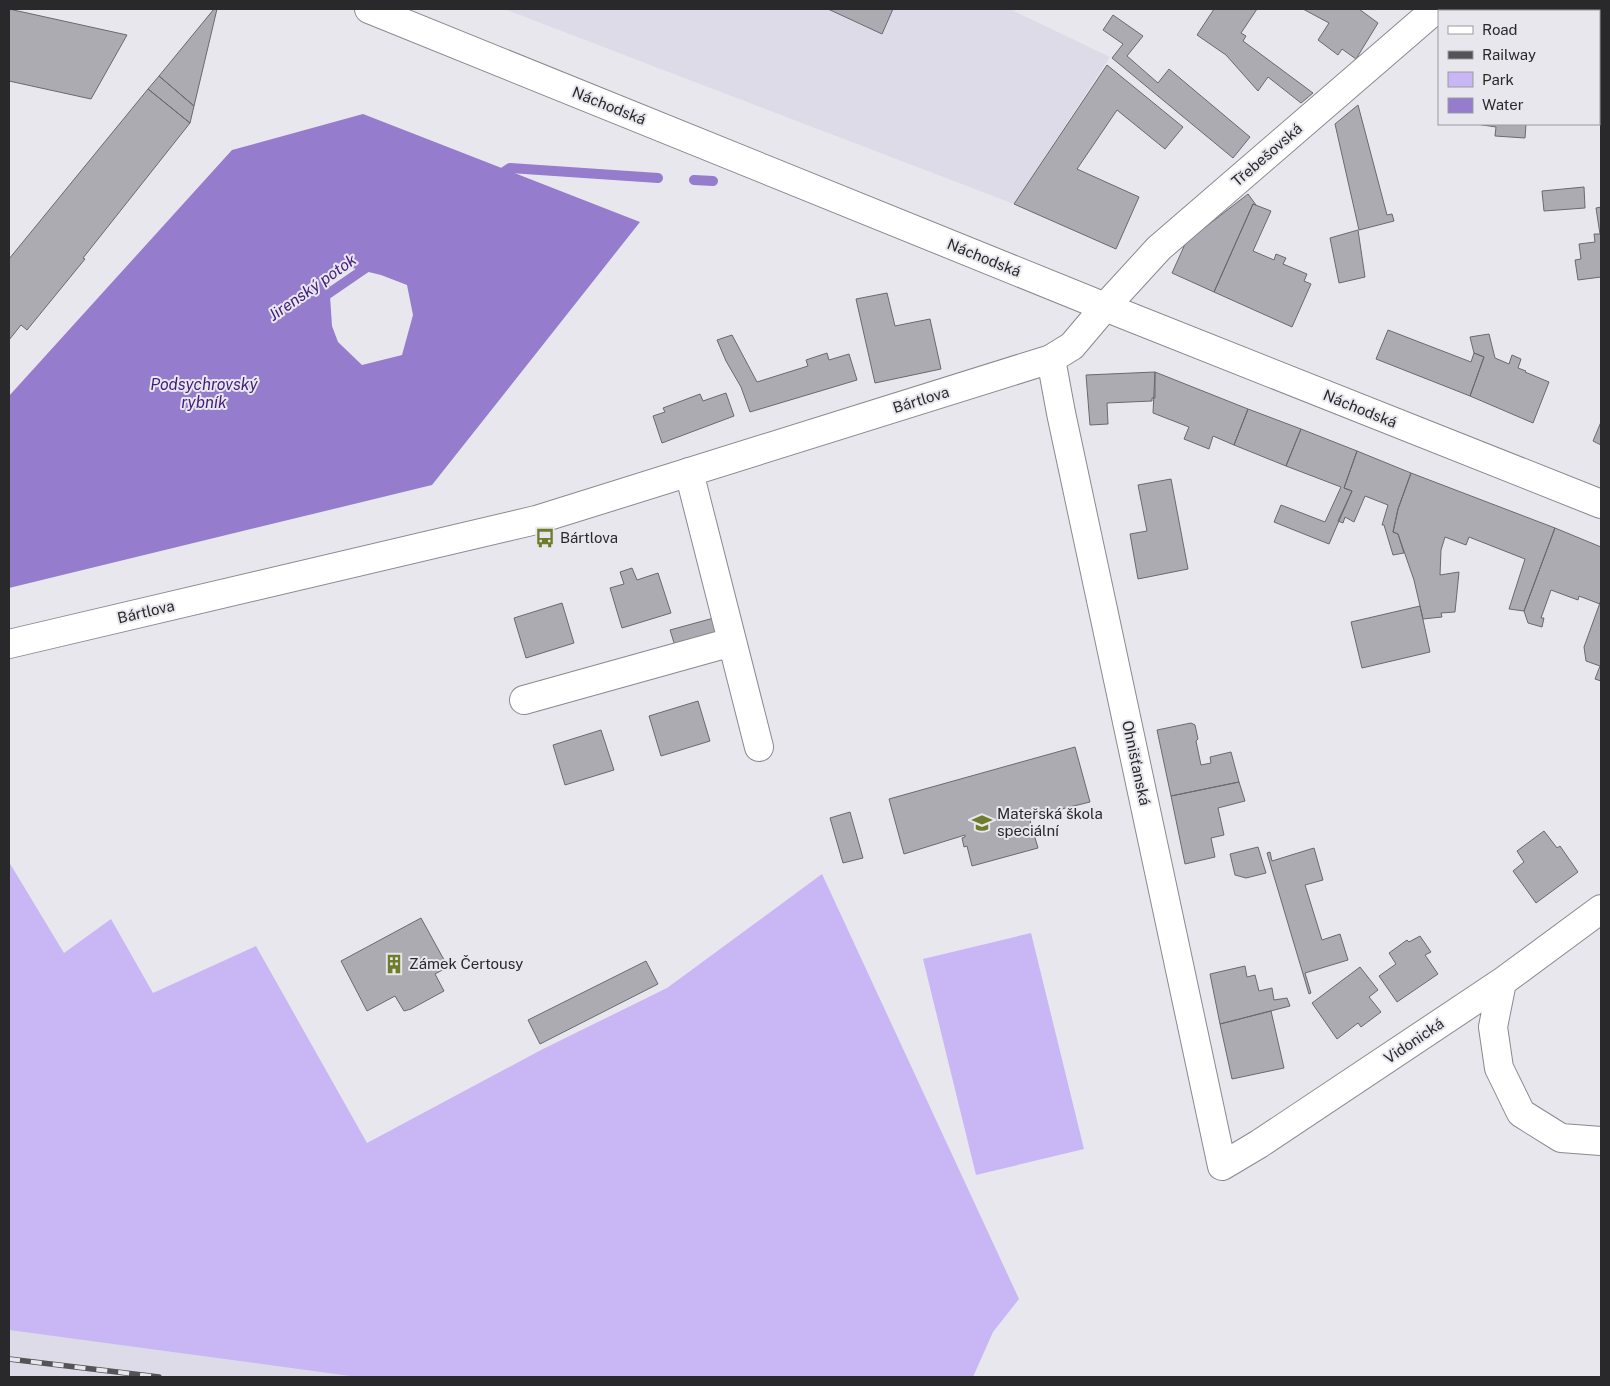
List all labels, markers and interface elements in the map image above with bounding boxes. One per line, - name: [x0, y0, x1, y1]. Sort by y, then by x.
- legend: [1438, 10, 1600, 125]
- text: Road: [1482, 21, 1518, 38]
- text: Railway: [1482, 46, 1536, 63]
- text: Park: [1482, 71, 1514, 88]
- street label: Náchodská: [570, 83, 648, 128]
- text: Water: [1482, 96, 1524, 113]
- street label: Třebešovská: [1228, 120, 1305, 190]
- street label: Náchodská: [945, 235, 1023, 280]
- water label: Jirenský potok: [265, 250, 360, 325]
- water label: Podsychrovský rybník: [150, 375, 259, 412]
- street label: Bártlova: [891, 383, 951, 416]
- street label: Náchodská: [1321, 386, 1399, 431]
- bus stop icon: Bártlova: [534, 527, 556, 549]
- place label: Bártlova: [560, 529, 618, 546]
- street label: Bártlova: [116, 597, 176, 626]
- street label: Ohnišťanská: [1119, 719, 1154, 807]
- place label: Mateřská škola speciální: [997, 805, 1103, 839]
- school or university icon: Mateřská škola speciální: [971, 812, 993, 834]
- building icon: Zámek Čertousy: [383, 953, 405, 975]
- place label: Zámek Čertousy: [409, 955, 523, 972]
- street label: Vidonická: [1381, 1014, 1447, 1067]

